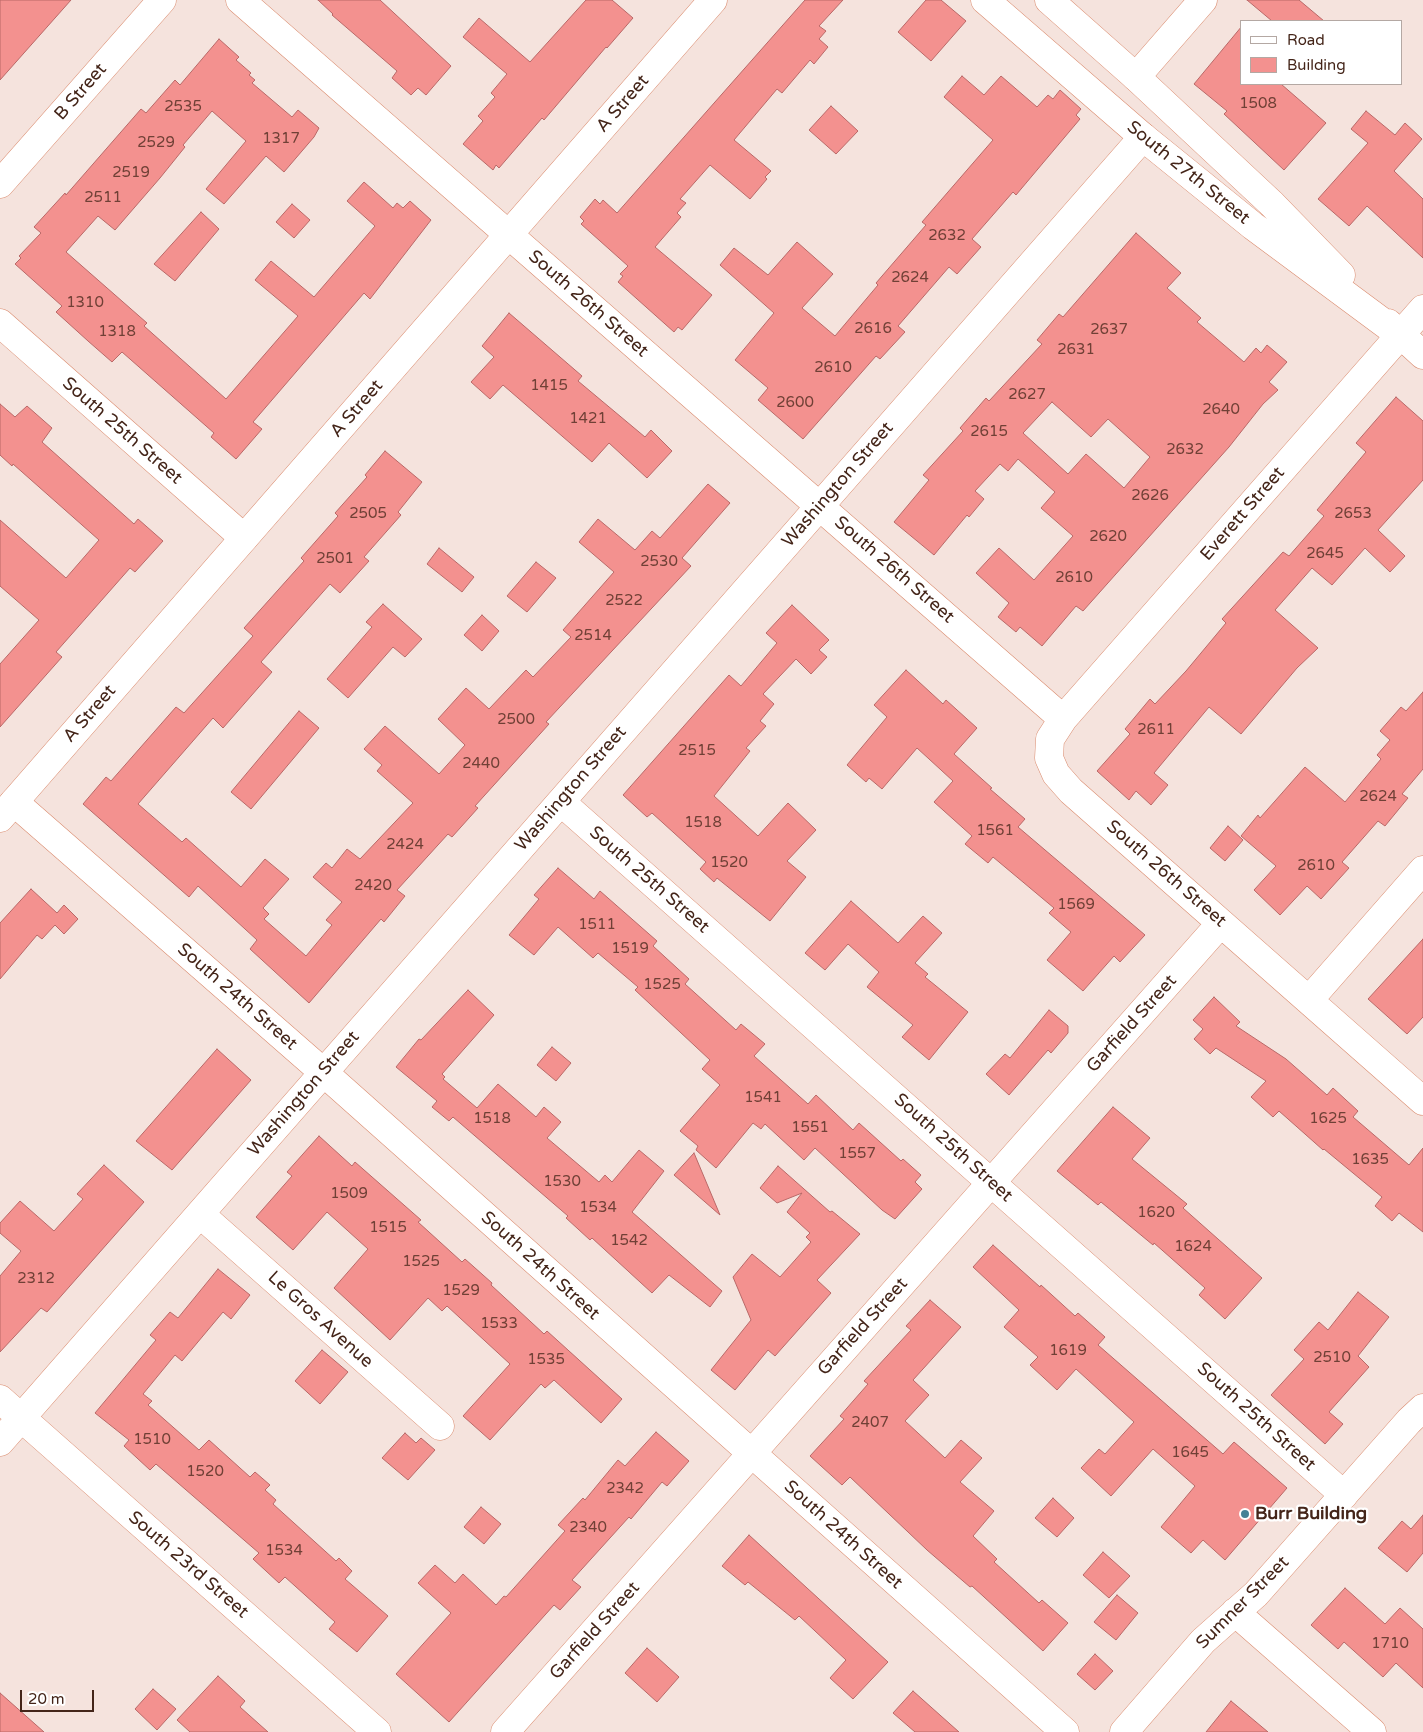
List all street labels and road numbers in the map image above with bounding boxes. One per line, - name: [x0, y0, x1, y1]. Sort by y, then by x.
- street label: B Street: [50, 59, 112, 125]
- street label: A Street: [592, 71, 654, 137]
- street label: South 27th Street: [1122, 117, 1254, 229]
- street label: South 26th Street: [524, 246, 652, 362]
- street label: South 25th Street: [58, 373, 186, 489]
- street label: A Street: [326, 376, 388, 442]
- street label: Washington Street: [778, 418, 898, 552]
- street label: Everett Street: [1196, 463, 1290, 565]
- street label: South 26th Street: [830, 512, 958, 628]
- street label: A Street: [59, 681, 121, 747]
- street label: Washington Street: [511, 722, 631, 856]
- street label: South 26th Street: [1102, 816, 1230, 932]
- street label: South 25th Street: [585, 822, 713, 938]
- street label: South 24th Street: [173, 939, 301, 1055]
- street label: Garfield Street: [1082, 971, 1182, 1077]
- street label: Washington Street: [244, 1027, 364, 1161]
- street label: South 25th Street: [889, 1089, 1017, 1207]
- street label: South 24th Street: [476, 1207, 604, 1325]
- street label: Le Gros Avenue: [263, 1267, 377, 1373]
- street label: Garfield Street: [813, 1274, 913, 1380]
- street label: South 25th Street: [1192, 1358, 1320, 1476]
- street label: South 24th Street: [779, 1476, 907, 1594]
- street label: South 23rd Street: [123, 1507, 253, 1623]
- street label: Sumner Street: [1192, 1552, 1294, 1654]
- street label: Garfield Street: [545, 1578, 645, 1684]

